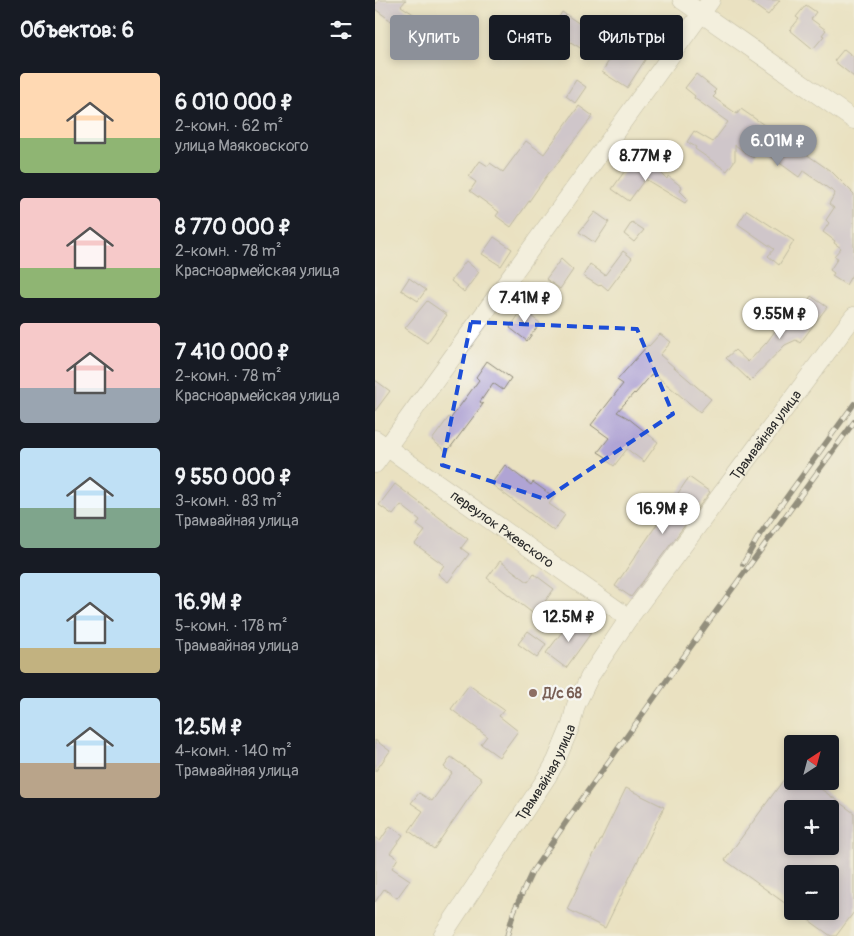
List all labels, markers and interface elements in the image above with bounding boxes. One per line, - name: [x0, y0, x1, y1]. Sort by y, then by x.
- chip: Купить: [390, 15, 479, 60]
- chip: Снять: [489, 15, 570, 60]
- chip: Фильтры: [580, 15, 683, 60]
- icon: filters: [327, 16, 355, 44]
- text: Объектов: 6: [20, 17, 134, 44]
- text: 6 010 000 ₽: [175, 89, 293, 116]
- icon: home: [60, 93, 120, 153]
- text: 2-комн. · 62 m²: [175, 116, 283, 136]
- pin: 6.01M ₽: [732, 124, 824, 167]
- text: 6.01M ₽: [751, 131, 805, 151]
- text: улица Маяковского: [175, 136, 309, 156]
- pin: 8.77M ₽: [600, 140, 692, 182]
- text: 8.77M ₽: [619, 146, 673, 166]
- text: 8 770 000 ₽: [175, 214, 291, 241]
- icon: home: [60, 218, 120, 278]
- text: 2-комн. · 78 m²: [175, 241, 281, 261]
- text: Красноармейская улица: [175, 261, 340, 281]
- pin: 7.41M ₽: [479, 282, 571, 324]
- text: 7.41M ₽: [499, 288, 551, 308]
- pin: 9.55M ₽: [734, 298, 826, 340]
- text: 9.55M ₽: [753, 304, 807, 324]
- text: 7 410 000 ₽: [175, 339, 290, 366]
- icon: home: [60, 343, 120, 403]
- text: 2-комн. · 78 m²: [175, 366, 281, 386]
- text: Красноармейская улица: [175, 386, 340, 406]
- street label: Трамвайная улица: [726, 386, 805, 483]
- text: 9 550 000 ₽: [175, 464, 292, 491]
- icon: home: [60, 468, 120, 528]
- street label: переулок Ржевского: [447, 487, 558, 571]
- text: 3-комн. · 83 m²: [175, 491, 282, 511]
- pin: 16.9M ₽: [617, 492, 709, 535]
- text: 16.9M ₽: [637, 499, 689, 519]
- text: Трамвайная улица: [175, 511, 299, 531]
- text: 16.9M ₽: [175, 589, 243, 616]
- icon: home: [60, 593, 120, 653]
- pin: 12.5M ₽: [523, 600, 615, 643]
- text: 12.5M ₽: [543, 607, 595, 627]
- text: 5-комн. · 178 m²: [175, 616, 287, 636]
- text: Трамвайная улица: [175, 636, 299, 656]
- place label: Д/с 68: [542, 685, 582, 702]
- marker: Д/с 68: [527, 687, 539, 699]
- text: 12.5M ₽: [175, 714, 243, 741]
- icon: home: [60, 718, 120, 778]
- street label: Трамвайная улица: [512, 721, 579, 824]
- north arrow: [784, 735, 839, 790]
- map controls: [784, 735, 839, 920]
- text: 4-комн. · 140 m²: [175, 741, 292, 761]
- text: Трамвайная улица: [175, 761, 299, 781]
- button: +: [784, 800, 839, 855]
- button: −: [784, 865, 839, 920]

